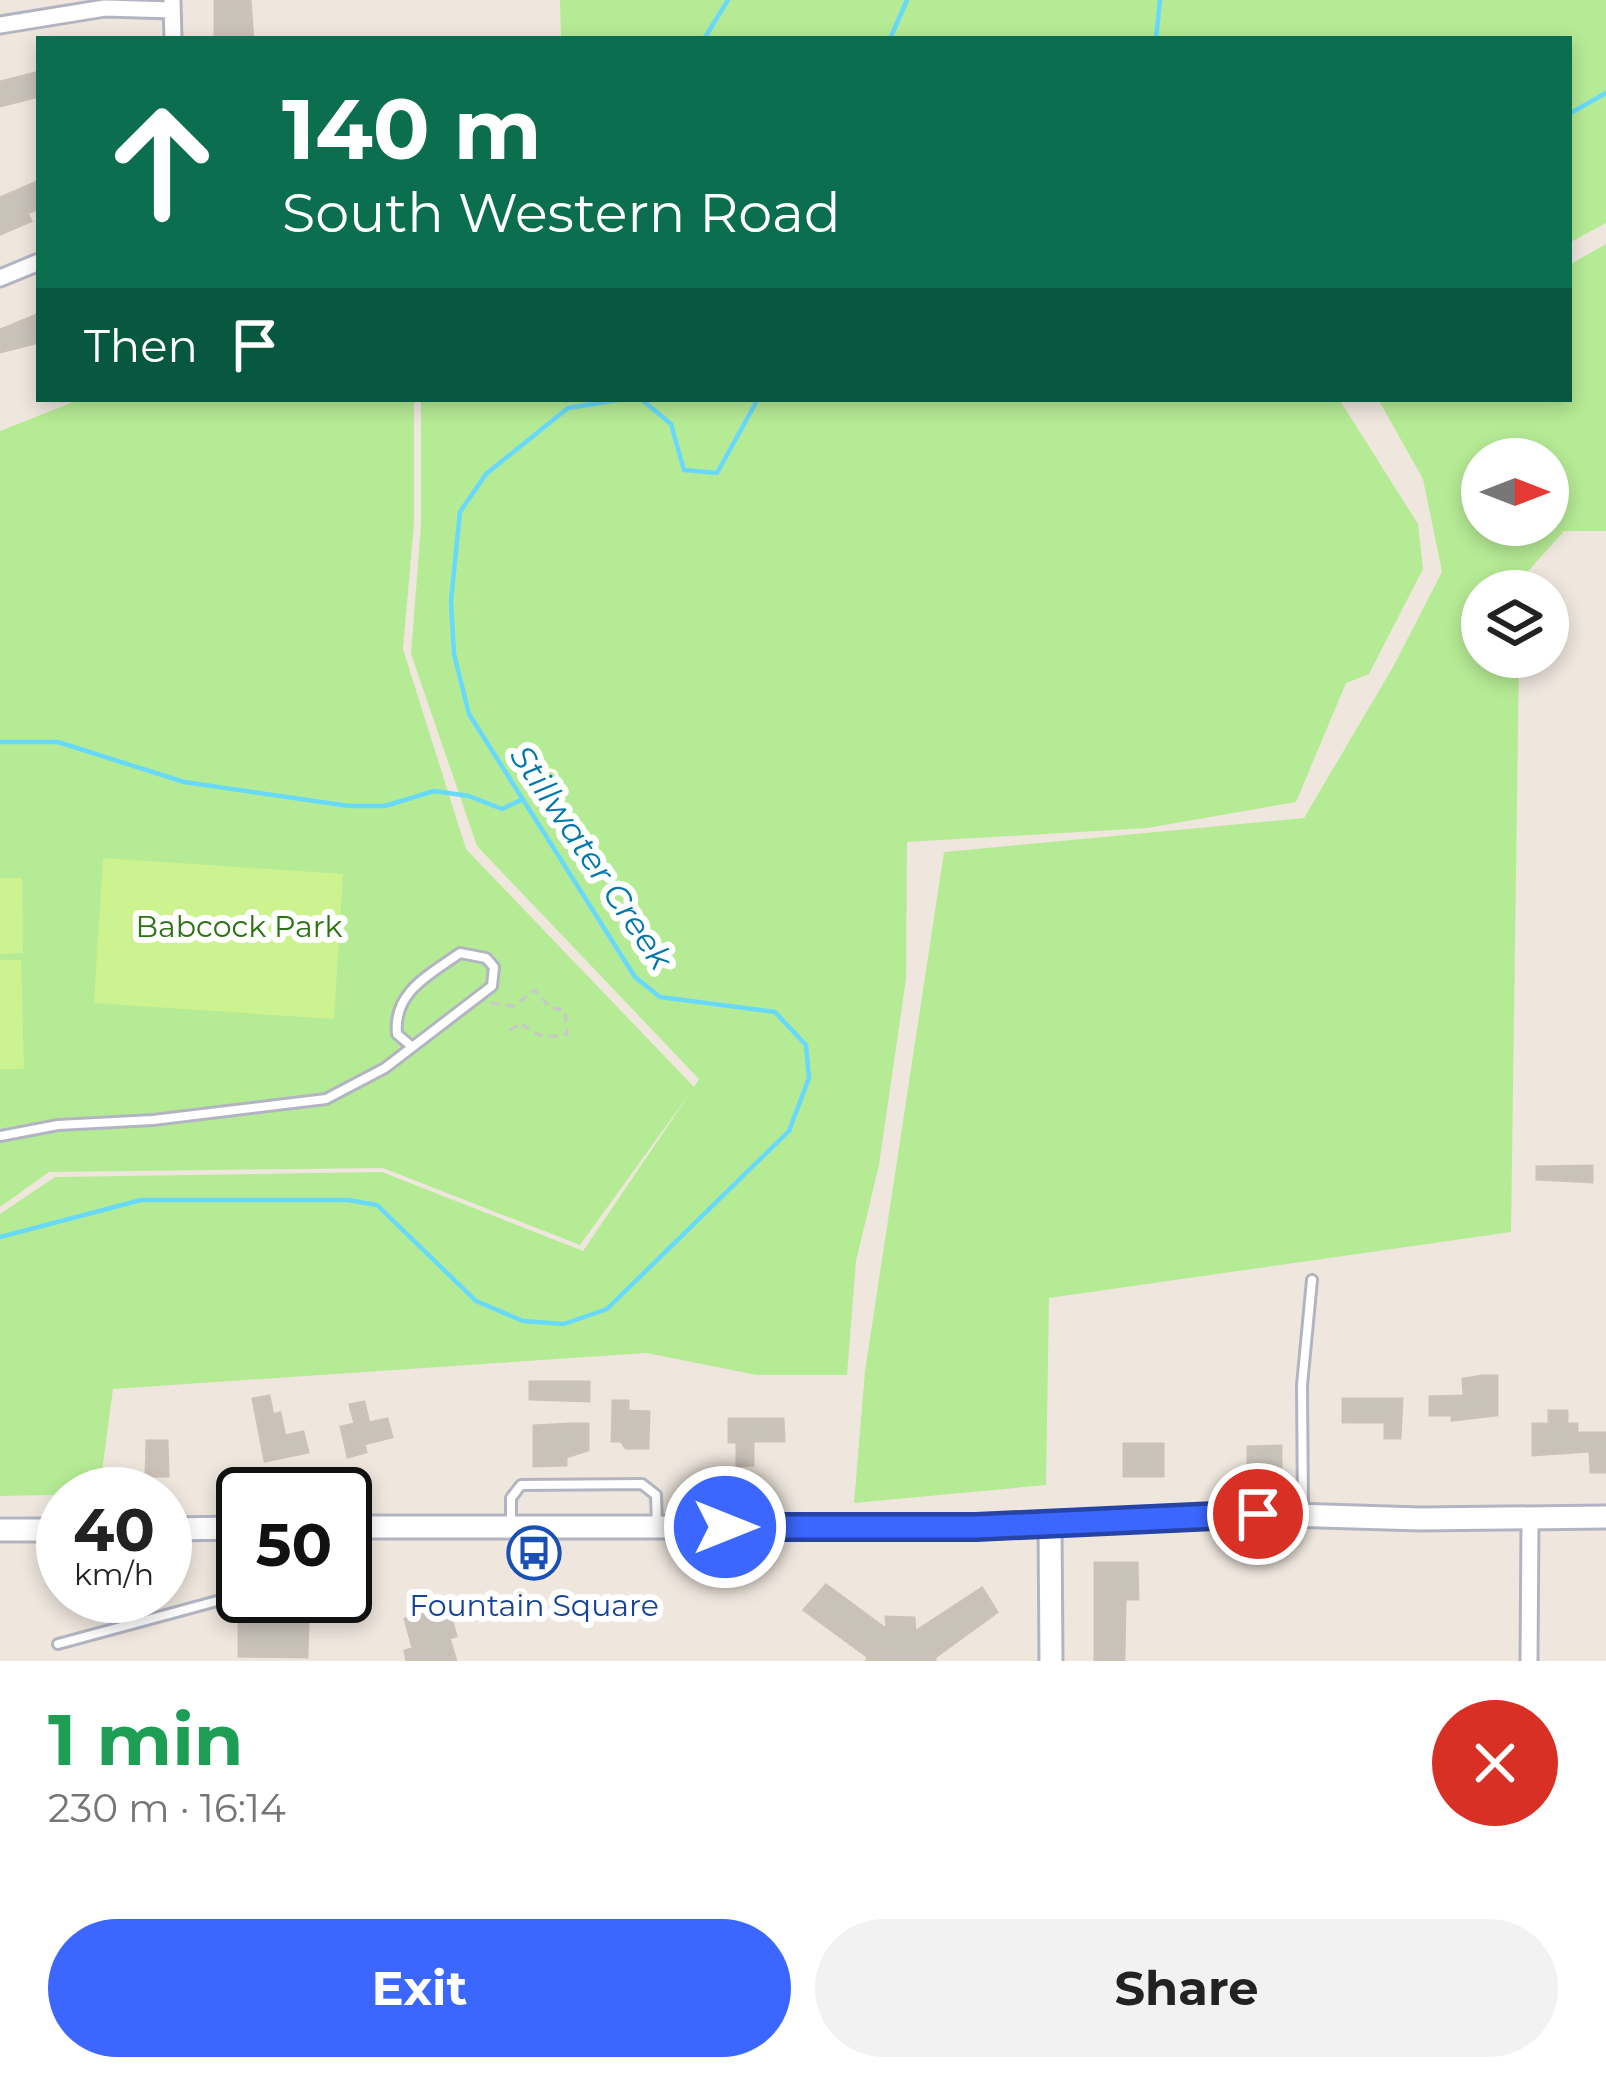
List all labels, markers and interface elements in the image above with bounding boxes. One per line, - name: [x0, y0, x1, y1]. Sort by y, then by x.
- text: 140 m: [282, 78, 542, 180]
- icon: ahead: [84, 84, 240, 240]
- text: South Western Road: [282, 180, 841, 246]
- icon: arrive: [222, 312, 288, 378]
- text: Then: [84, 318, 198, 373]
- north arrow: [1461, 438, 1569, 546]
- map controls: [1461, 438, 1569, 678]
- button: layers: [1461, 570, 1569, 678]
- water label: Stillwater Creek: [502, 737, 683, 978]
- park label: Babcock Park: [135, 908, 343, 945]
- pin: [1207, 1463, 1309, 1565]
- position arrow: [662, 1464, 788, 1590]
- speed limit sign: 50: [216, 1467, 372, 1623]
- icon: arrive: [1225, 1481, 1291, 1547]
- text: 40: [73, 1493, 155, 1566]
- bus stop icon: Fountain Square: [506, 1525, 562, 1581]
- text: km/h: [74, 1556, 154, 1593]
- place label: Fountain Square: [409, 1587, 659, 1624]
- text: 1 min: [48, 1695, 244, 1783]
- button: close: [1432, 1700, 1558, 1826]
- text: 230 m · 16:14: [48, 1784, 286, 1832]
- button: Exit: [48, 1919, 791, 2057]
- button: Share: [815, 1919, 1558, 2057]

